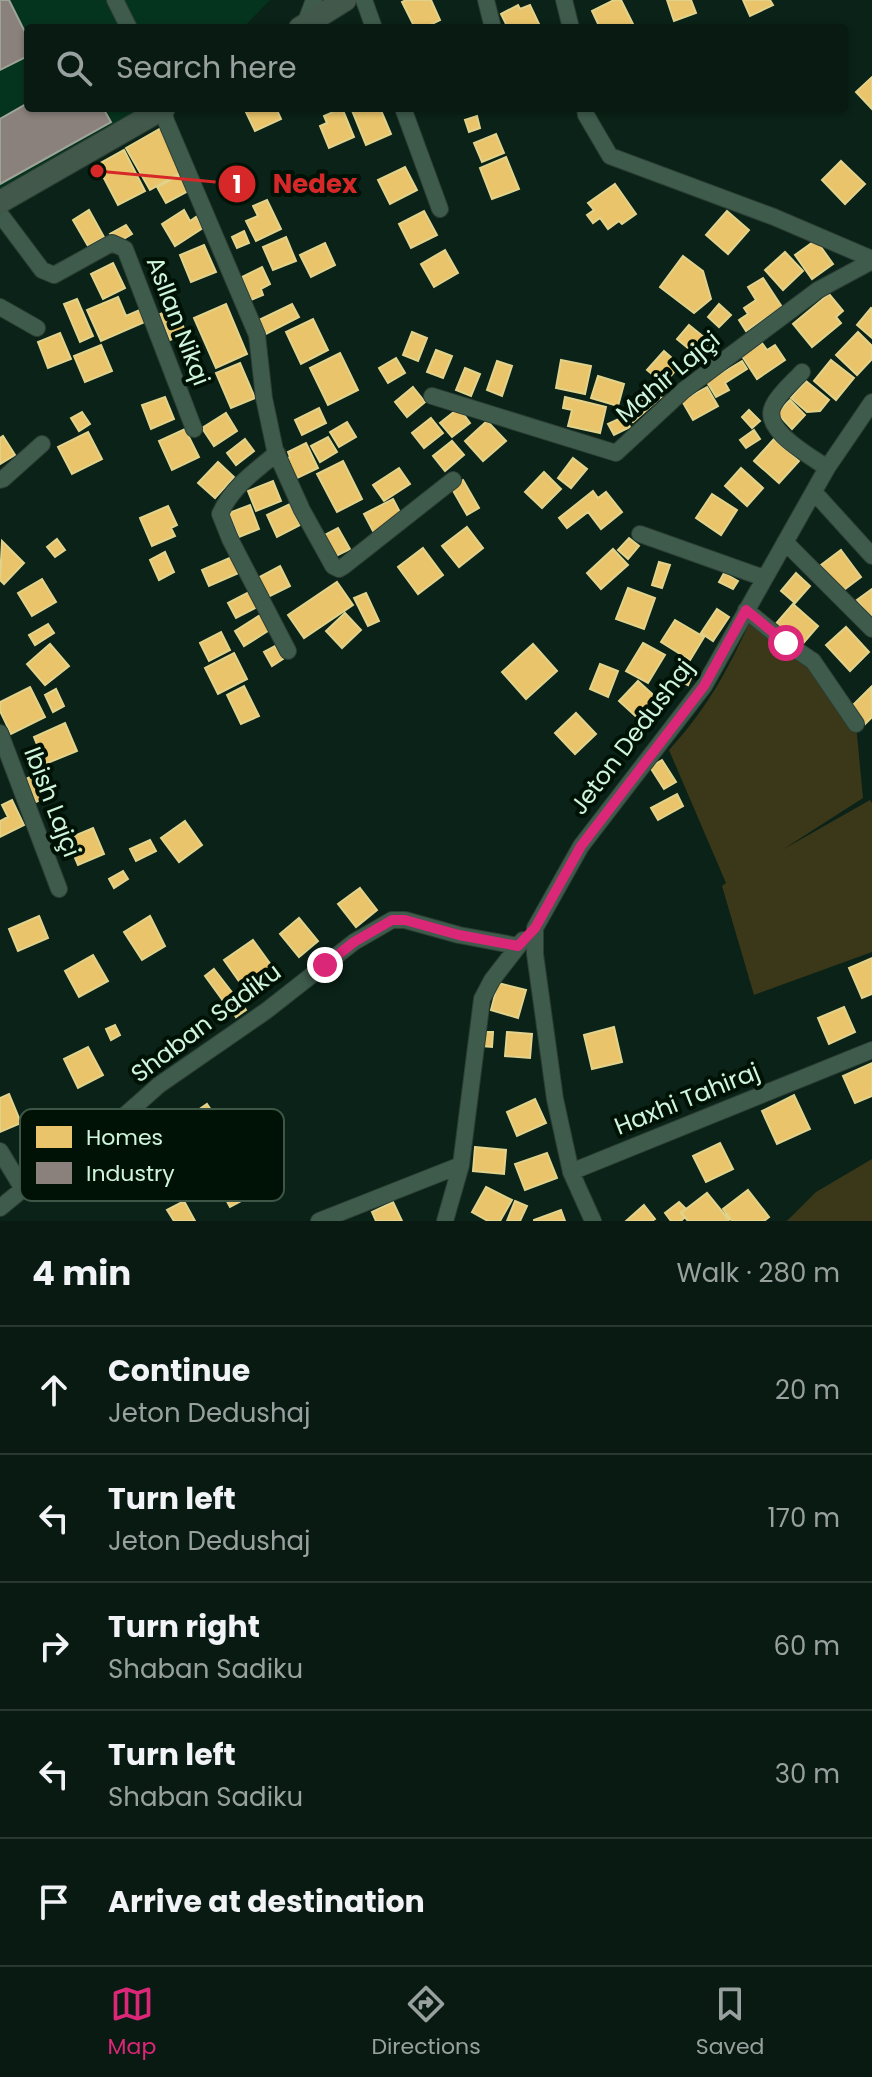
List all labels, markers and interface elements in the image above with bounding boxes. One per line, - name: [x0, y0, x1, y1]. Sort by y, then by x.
- search box: [24, 24, 848, 112]
- icon: search: [52, 46, 96, 90]
- text: Search here: [116, 46, 297, 89]
- callout: Nedex: [217, 159, 373, 209]
- text: Nedex: [273, 166, 358, 202]
- text: 1: [232, 168, 242, 201]
- street label: Asllan Nikqi: [139, 252, 218, 390]
- street label: Mahir Lajçi: [609, 323, 727, 430]
- route start: [768, 625, 804, 661]
- street label: Jeton Dedushaj: [562, 652, 701, 821]
- street label: Ibish Lajçi: [16, 742, 89, 862]
- route end: [307, 947, 343, 983]
- street label: Shaban Sadiku: [124, 955, 288, 1090]
- street label: Haxhi Tahiraj: [609, 1054, 764, 1143]
- legend: [20, 1109, 284, 1201]
- text: Homes: [86, 1122, 163, 1153]
- text: Industry: [86, 1158, 175, 1189]
- text: 4 min: [32, 1249, 131, 1297]
- text: Walk · 280 m: [676, 1255, 840, 1291]
- text: Continue: [108, 1349, 250, 1392]
- icon: ahead: [32, 1368, 76, 1412]
- text: 20 m: [775, 1372, 840, 1408]
- text: Jeton Dedushaj: [108, 1395, 311, 1431]
- text: Turn left: [108, 1477, 236, 1520]
- icon: left: [32, 1496, 76, 1540]
- text: 170 m: [767, 1500, 840, 1536]
- text: Jeton Dedushaj: [108, 1523, 311, 1559]
- text: Turn right: [108, 1605, 260, 1648]
- icon: right: [32, 1624, 76, 1668]
- text: 60 m: [773, 1628, 840, 1664]
- text: Shaban Sadiku: [108, 1651, 303, 1687]
- text: Turn left: [108, 1733, 236, 1776]
- icon: left: [32, 1752, 76, 1796]
- text: 30 m: [775, 1756, 840, 1792]
- text: Shaban Sadiku: [108, 1779, 303, 1815]
- icon: arrive: [32, 1880, 76, 1924]
- text: Arrive at destination: [108, 1880, 425, 1923]
- tab: Map: [108, 1982, 156, 2063]
- tab: Directions: [371, 1982, 481, 2063]
- tab: Saved: [696, 1982, 764, 2063]

